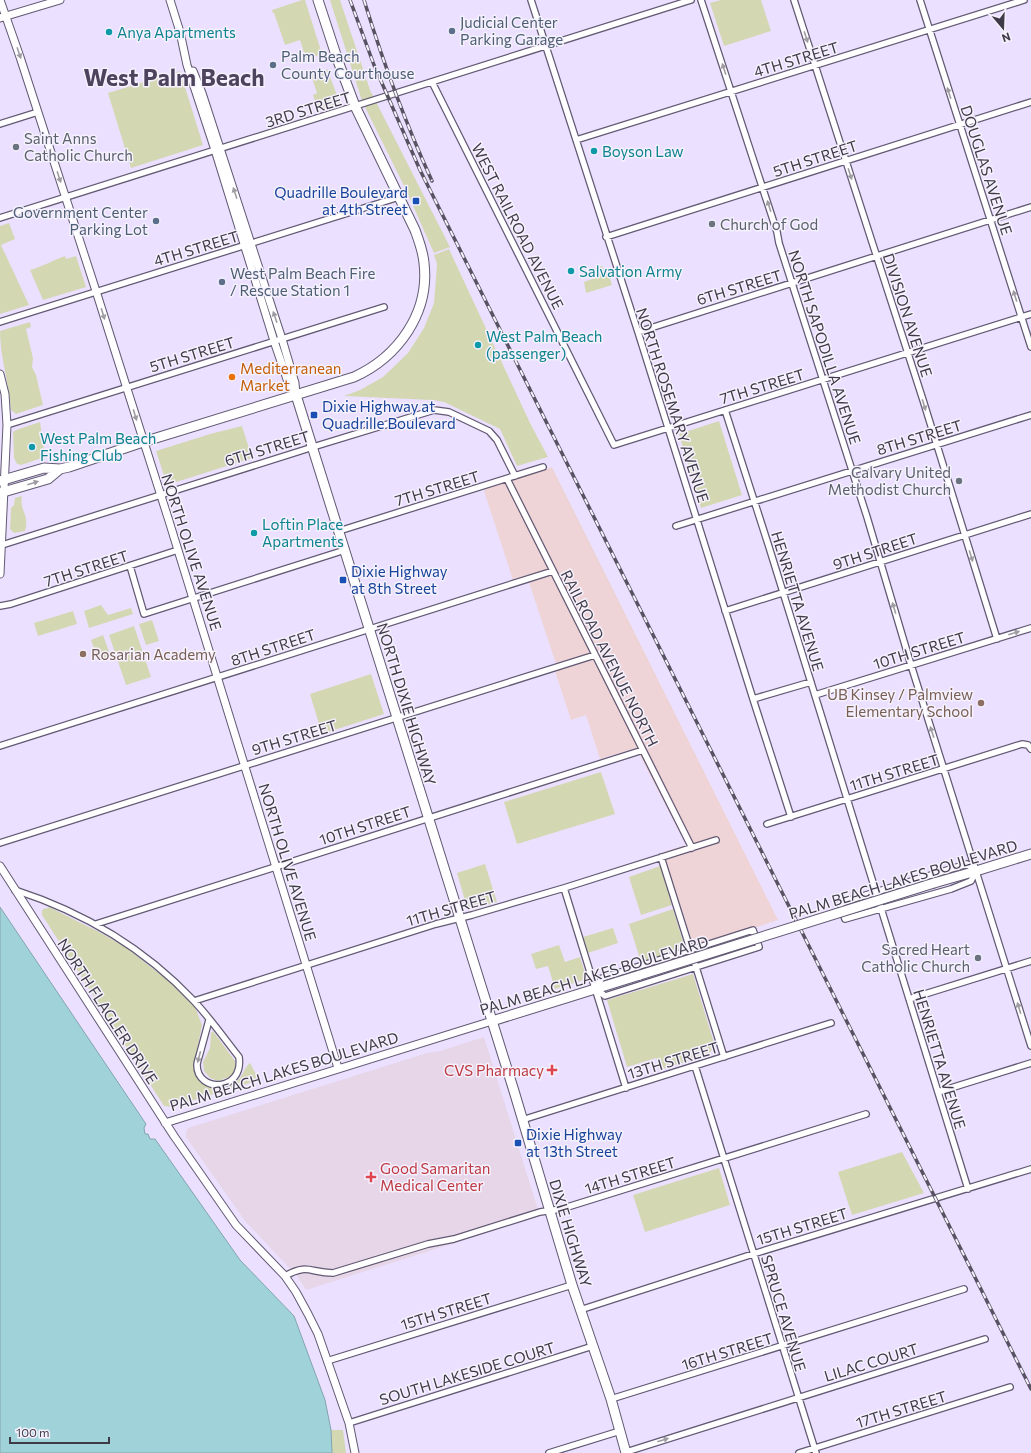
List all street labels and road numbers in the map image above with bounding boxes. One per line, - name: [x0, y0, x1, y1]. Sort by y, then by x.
- street label: 4TH STREET: [751, 37, 841, 80]
- street label: 3RD STREET: [263, 87, 353, 131]
- street label: DOUGLAS AVENUE: [958, 103, 1017, 237]
- street label: 5TH STREET: [771, 136, 860, 180]
- street label: WEST RAILROAD AVENUE: [468, 140, 568, 312]
- street label: 4TH STREET: [151, 226, 241, 269]
- street label: NORTH SAPODILLA AVENUE: [785, 248, 865, 446]
- street label: DIVISION AVENUE: [880, 251, 936, 379]
- street label: 6TH STREET: [694, 265, 784, 308]
- street label: NORTH ROSEMARY AVENUE: [633, 305, 713, 505]
- street label: 5TH STREET: [147, 332, 237, 375]
- street label: 7TH STREET: [718, 365, 807, 407]
- street label: 8TH STREET: [874, 415, 964, 458]
- street label: 6TH STREET: [222, 426, 312, 469]
- street label: 7TH STREET: [393, 467, 482, 509]
- street label: NORTH OLIVE AVENUE: [158, 471, 226, 633]
- street label: HENRIETTA AVENUE: [768, 529, 828, 673]
- street label: 9TH STREET: [830, 529, 920, 573]
- street label: 7TH STREET: [42, 546, 131, 590]
- street label: RAILROAD AVENUE NORTH: [558, 567, 662, 749]
- street label: NORTH DIXIE HIGHWAY: [374, 621, 440, 788]
- street label: 8TH STREET: [228, 625, 318, 669]
- street label: 10TH STREET: [871, 627, 967, 673]
- street label: 9TH STREET: [249, 715, 339, 758]
- street label: 11TH STREET: [847, 750, 941, 794]
- street label: NORTH OLIVE AVENUE: [255, 781, 321, 943]
- street label: 10TH STREET: [317, 802, 413, 848]
- street label: PALM BEACH LAKES BOULEVARD: [786, 836, 1020, 922]
- street label: 11TH STREET: [404, 887, 498, 929]
- street label: PALM BEACH LAKES BOULEVARD: [477, 932, 711, 1018]
- street label: NORTH FLAGLER DRIVE: [54, 935, 162, 1087]
- street label: HENRIETTA AVENUE: [910, 987, 970, 1131]
- street label: PALM BEACH LAKES BOULEVARD: [167, 1028, 401, 1114]
- street label: 13TH STREET: [625, 1038, 721, 1082]
- street label: 14TH STREET: [582, 1153, 678, 1197]
- street label: DIXIE HIGHWAY: [546, 1177, 596, 1289]
- street label: 15TH STREET: [754, 1204, 850, 1248]
- street label: SPRUCE AVENUE: [758, 1253, 810, 1373]
- street label: 15TH STREET: [398, 1289, 494, 1333]
- street label: 16TH STREET: [679, 1328, 775, 1373]
- street label: SOUTH LAKESIDE COURT: [377, 1338, 557, 1408]
- street label: LILAC COURT: [822, 1339, 921, 1385]
- street label: 17TH STREET: [854, 1387, 949, 1431]

